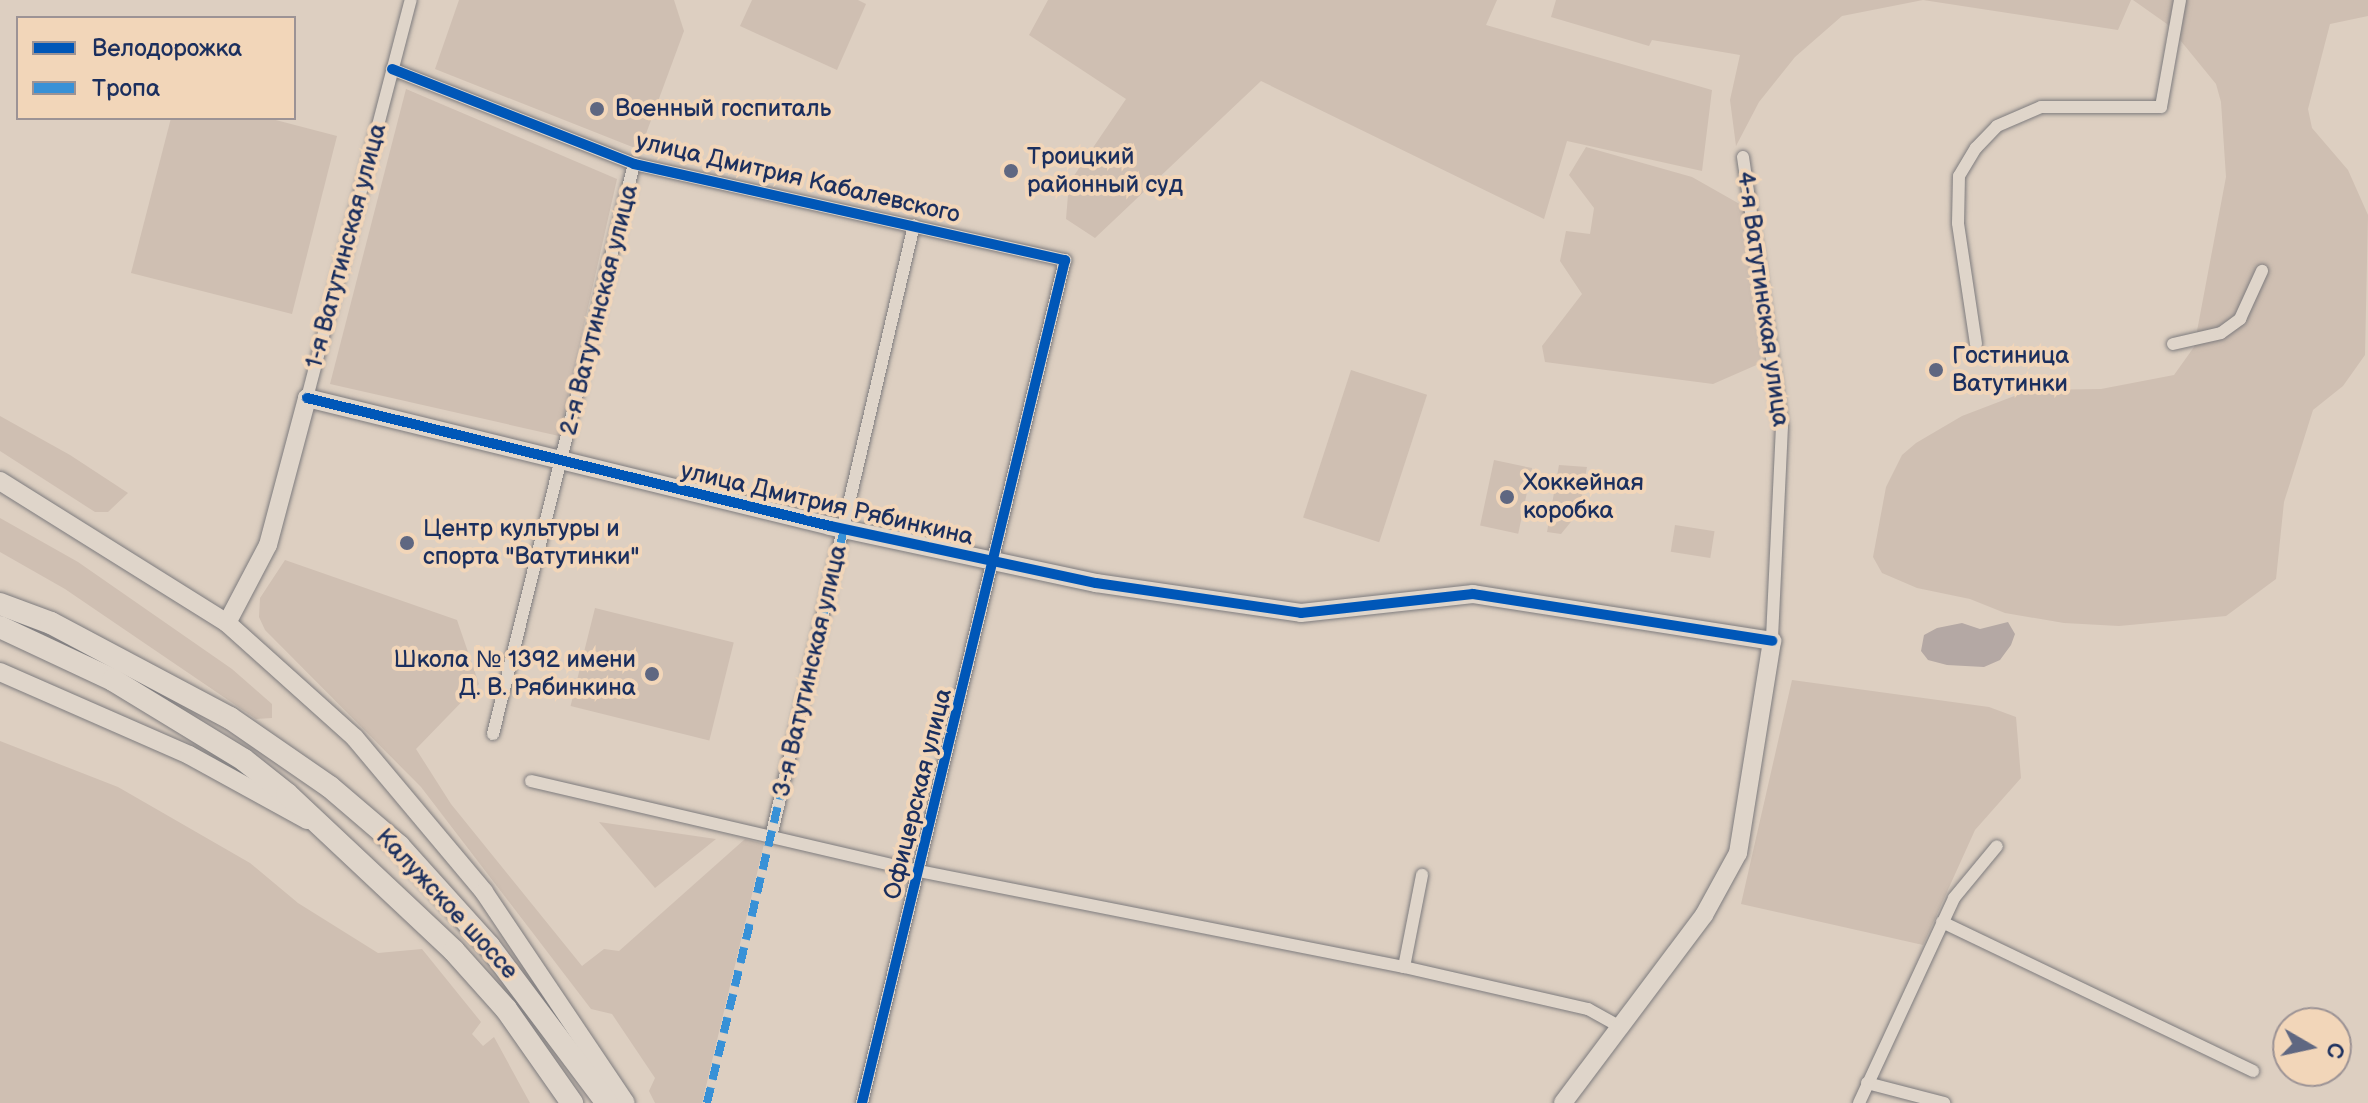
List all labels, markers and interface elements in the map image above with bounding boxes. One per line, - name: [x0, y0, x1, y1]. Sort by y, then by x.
- legend: [16, 16, 296, 120]
- text: Велодорожка: [92, 34, 242, 63]
- text: Тропа: [92, 74, 160, 103]
- place label: Военный госпиталь: [615, 95, 832, 123]
- marker: Военный госпиталь: [586, 98, 608, 120]
- street label: 1-я Ватутинская улица: [299, 120, 393, 372]
- street label: улица Дмитрия Кабалевского: [633, 127, 963, 229]
- place label: Троицкий районный суд: [1027, 143, 1183, 199]
- marker: Троицкий районный суд: [1002, 162, 1020, 180]
- street label: 4-я Ватутинская улица: [1731, 169, 1795, 429]
- street label: 2-я Ватутинская улица: [554, 182, 644, 438]
- place label: Гостиница Ватутинки: [1952, 342, 2069, 398]
- marker: Гостиница Ватутинки: [1927, 361, 1945, 379]
- street label: улица Дмитрия Рябинкина: [678, 456, 976, 552]
- place label: Хоккейная коробка: [1523, 469, 1644, 525]
- marker: Хоккейная коробка: [1498, 488, 1516, 506]
- place label: Центр культуры и спорта "Ватутинки": [423, 515, 639, 571]
- marker: Центр культуры и спорта "Ватутинки": [398, 534, 416, 552]
- street label: 3-я Ватутинская улица: [767, 542, 853, 800]
- place label: Школа № 1392 имени Д. В. Рябинкина: [393, 646, 636, 702]
- marker: Школа № 1392 имени Д. В. Рябинкина: [643, 665, 661, 683]
- street label: Офицерская улица: [878, 686, 958, 902]
- street label: Калужское шоссе: [370, 823, 524, 985]
- north arrow: [2272, 1007, 2352, 1087]
- text: С: [2320, 1041, 2349, 1060]

